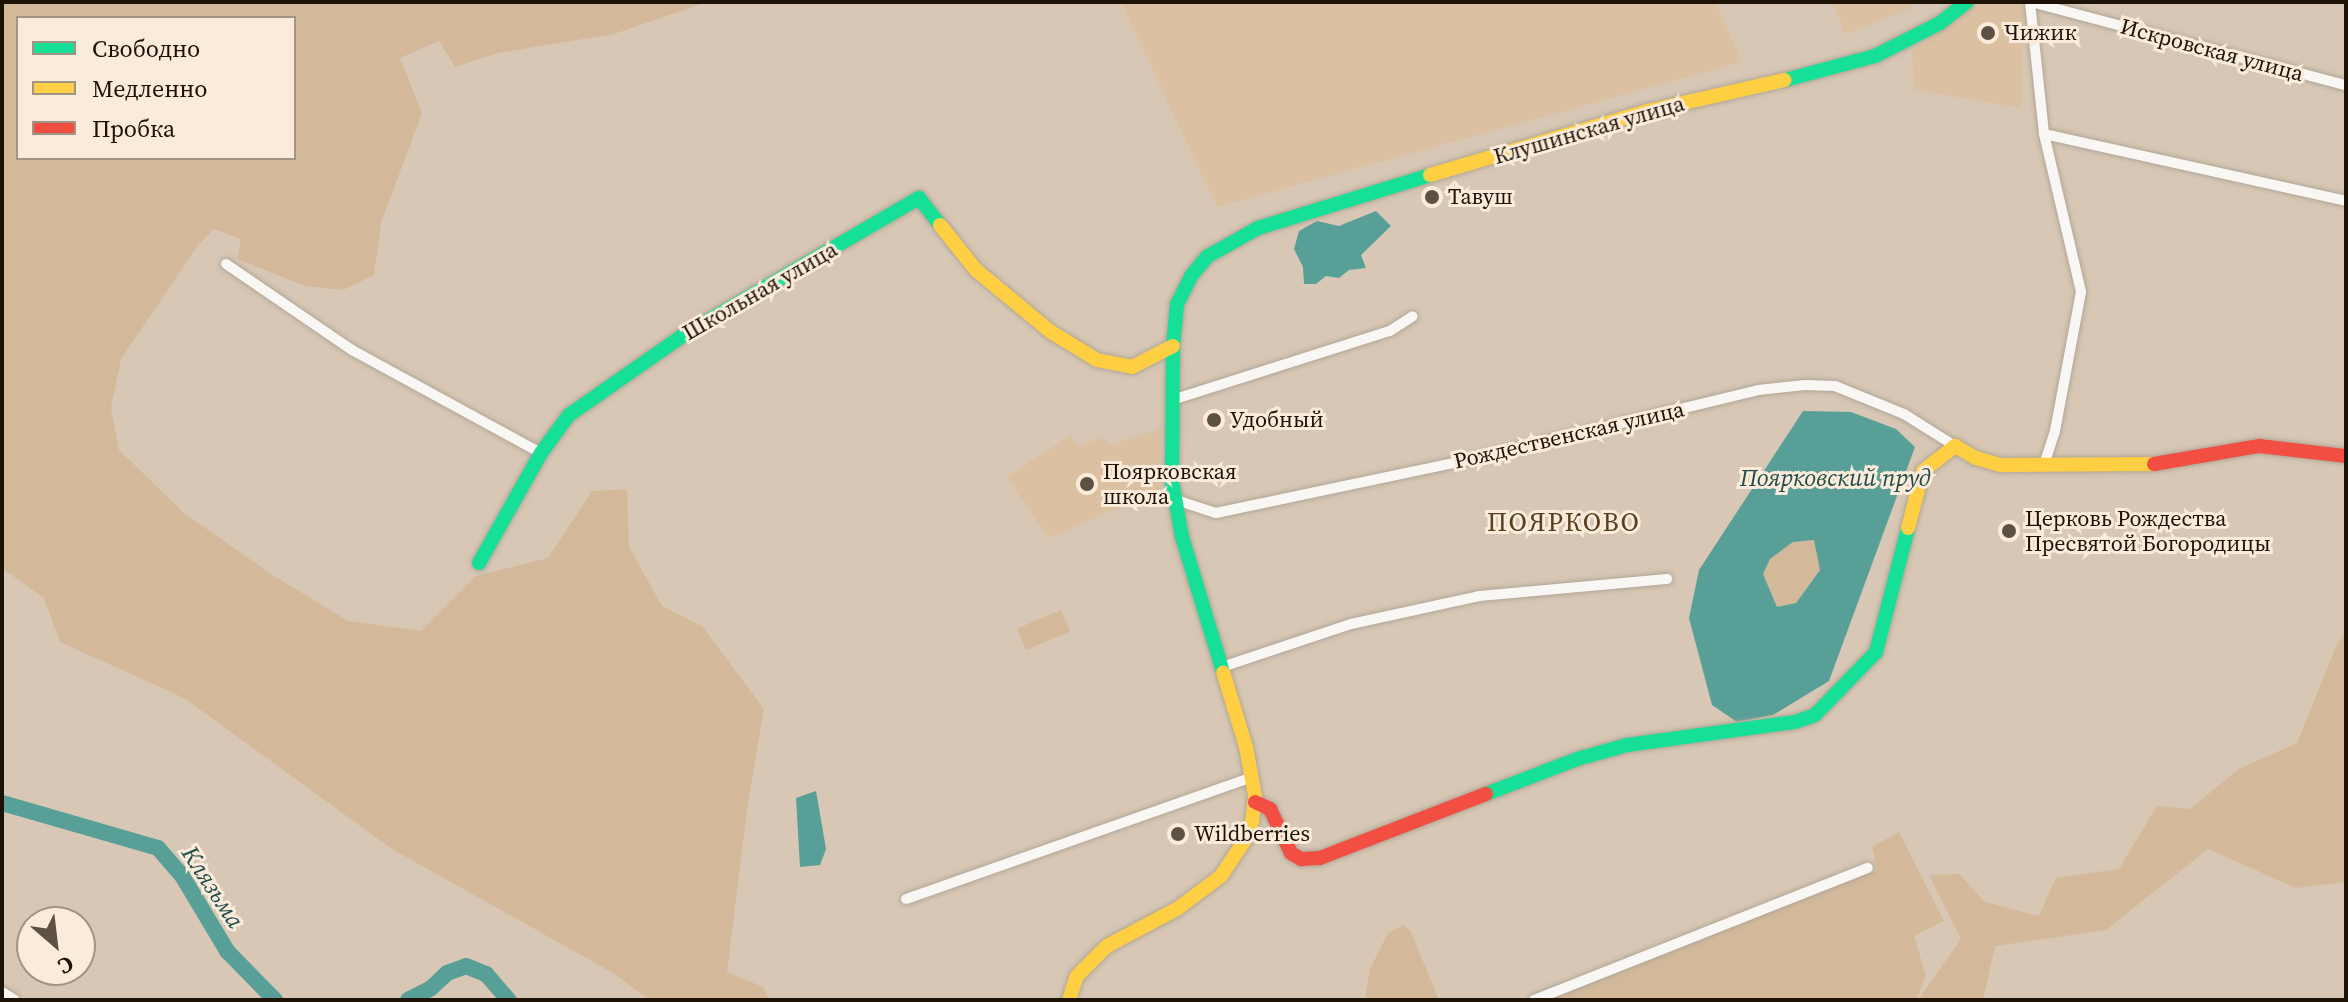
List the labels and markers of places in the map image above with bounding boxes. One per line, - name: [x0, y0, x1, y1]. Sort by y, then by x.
- place label: Чижик: [2004, 20, 2077, 46]
- marker: Чижик: [1979, 24, 1997, 42]
- place label: Тавуш: [1448, 184, 1513, 210]
- marker: Тавуш: [1423, 188, 1441, 206]
- place label: Удобный: [1230, 407, 1324, 433]
- marker: Удобный: [1205, 411, 1223, 429]
- place label: Поярковская школа: [1103, 458, 1237, 510]
- marker: Поярковская школа: [1078, 475, 1096, 493]
- place label: Церковь Рождества Пресвятой Богородицы: [2025, 505, 2271, 556]
- marker: Церковь Рождества Пресвятой Богородицы: [2000, 522, 2018, 540]
- place label: Wildberries: [1194, 821, 1310, 847]
- marker: Wildberries: [1169, 825, 1187, 843]

